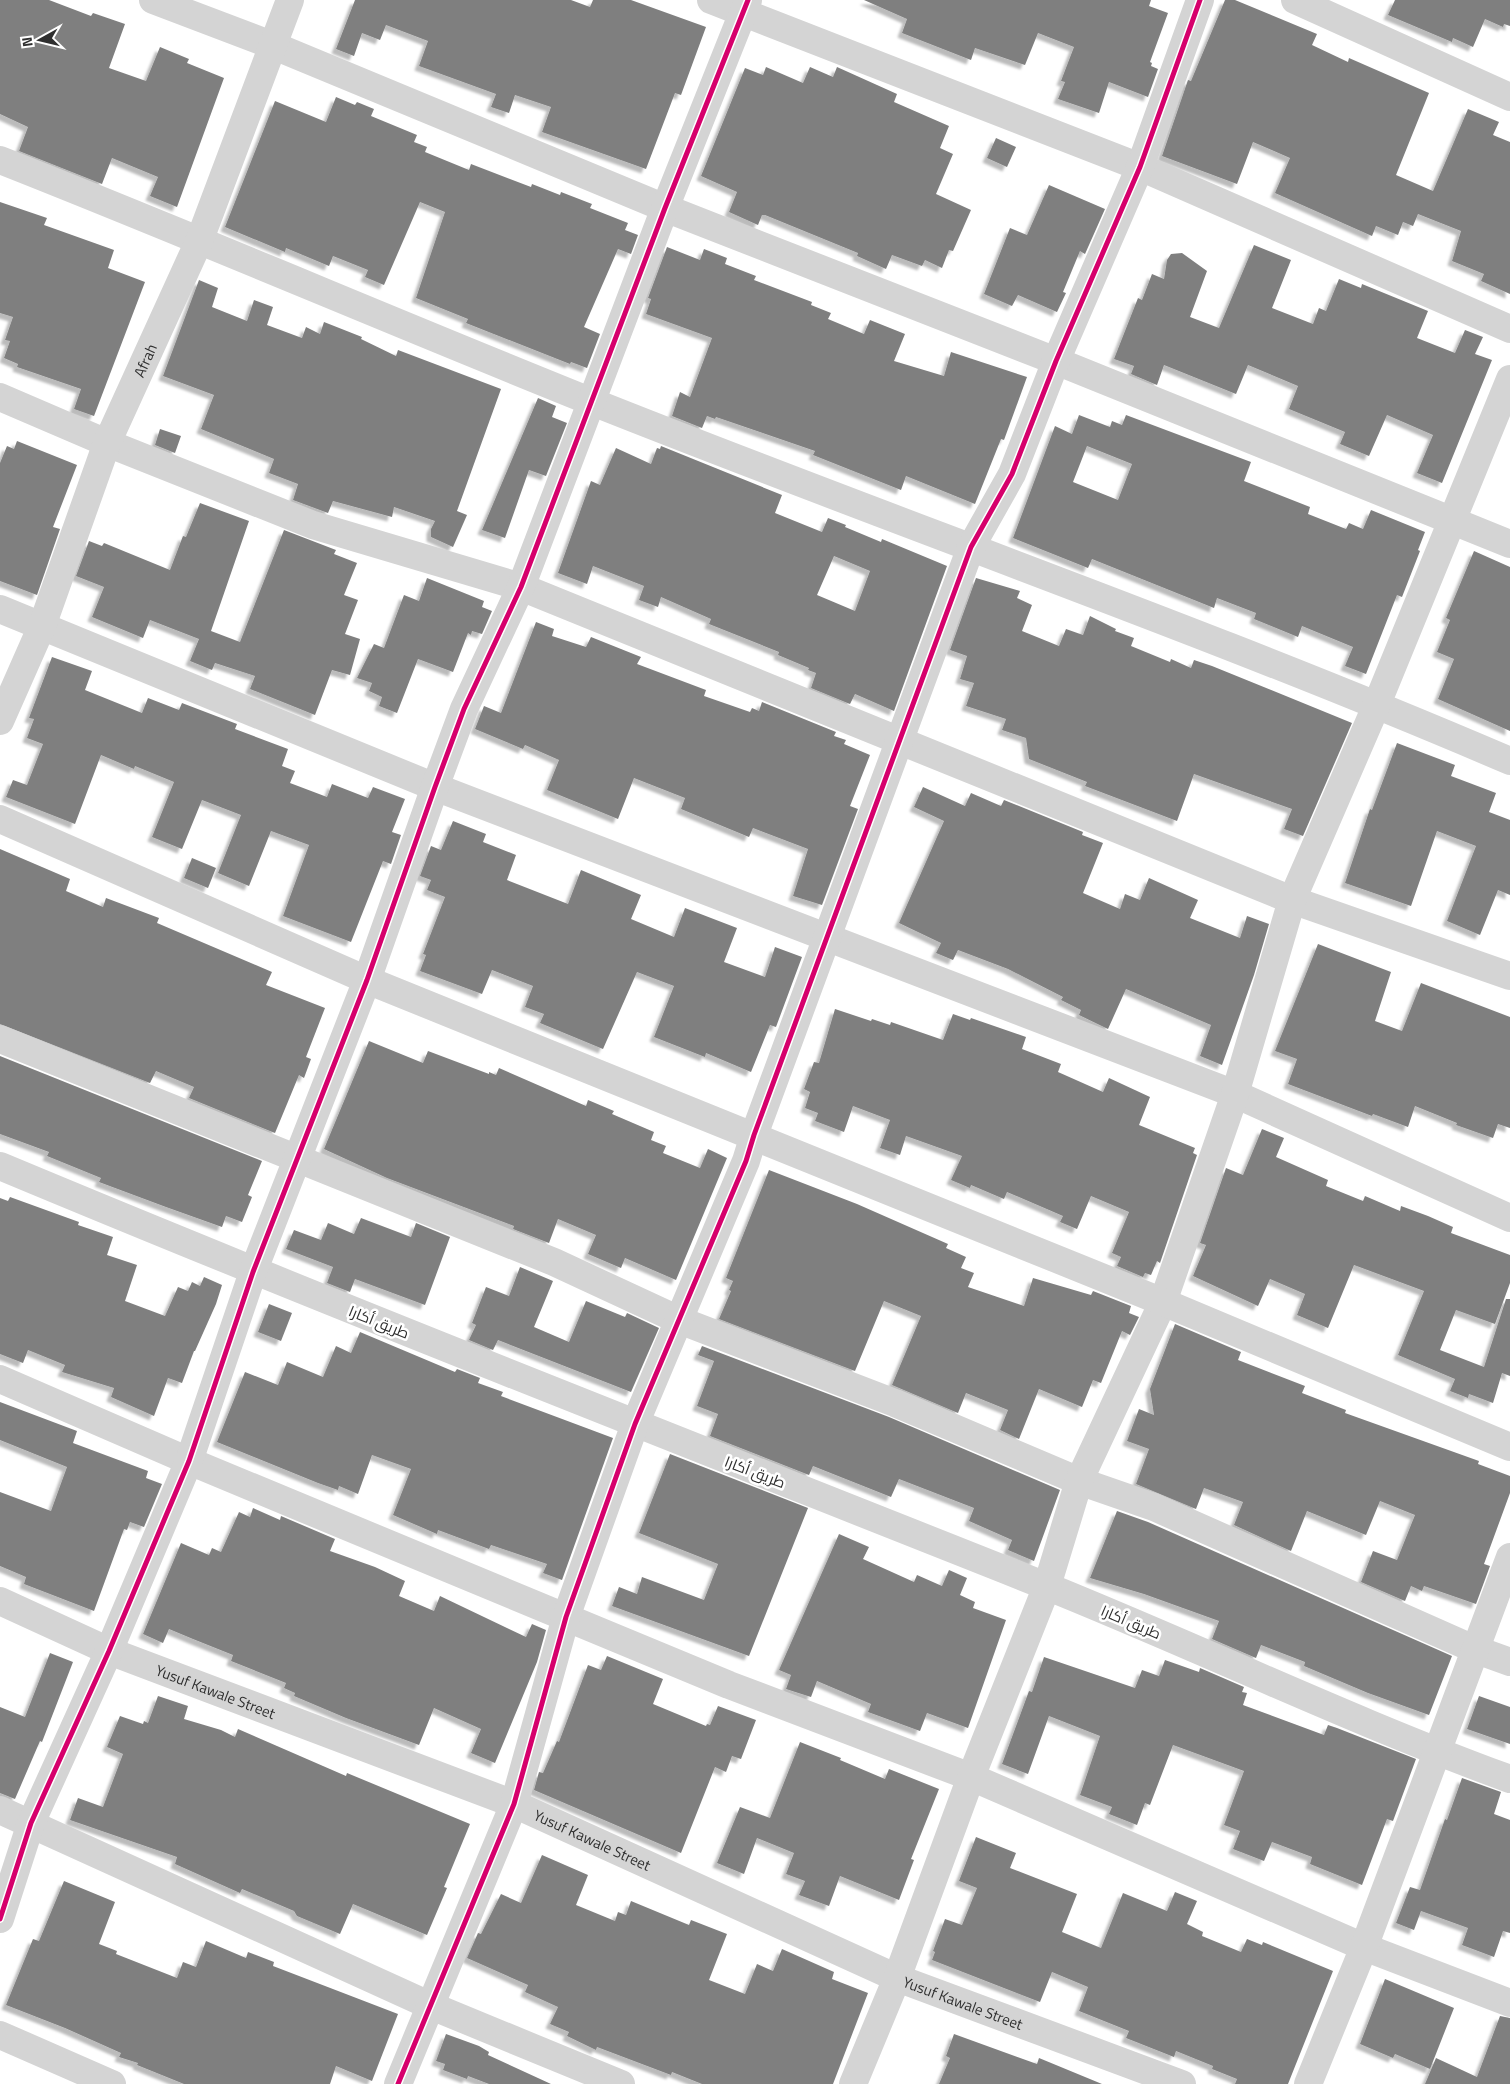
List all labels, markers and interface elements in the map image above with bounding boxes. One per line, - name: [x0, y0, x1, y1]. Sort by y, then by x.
- north arrow: [15, 15, 65, 65]
- text: N: [16, 36, 38, 48]
- street label: Afrah: [127, 340, 162, 381]
- street label: طريق أكارا: [345, 1299, 413, 1345]
- street label: طريق أكارا: [721, 1450, 789, 1494]
- street label: طريق أكارا: [1097, 1599, 1165, 1645]
- street label: Yusuf Kawale Street: [153, 1658, 280, 1725]
- street label: Yusuf Kawale Street: [530, 1803, 655, 1877]
- street label: Yusuf Kawale Street: [900, 1970, 1027, 2036]

